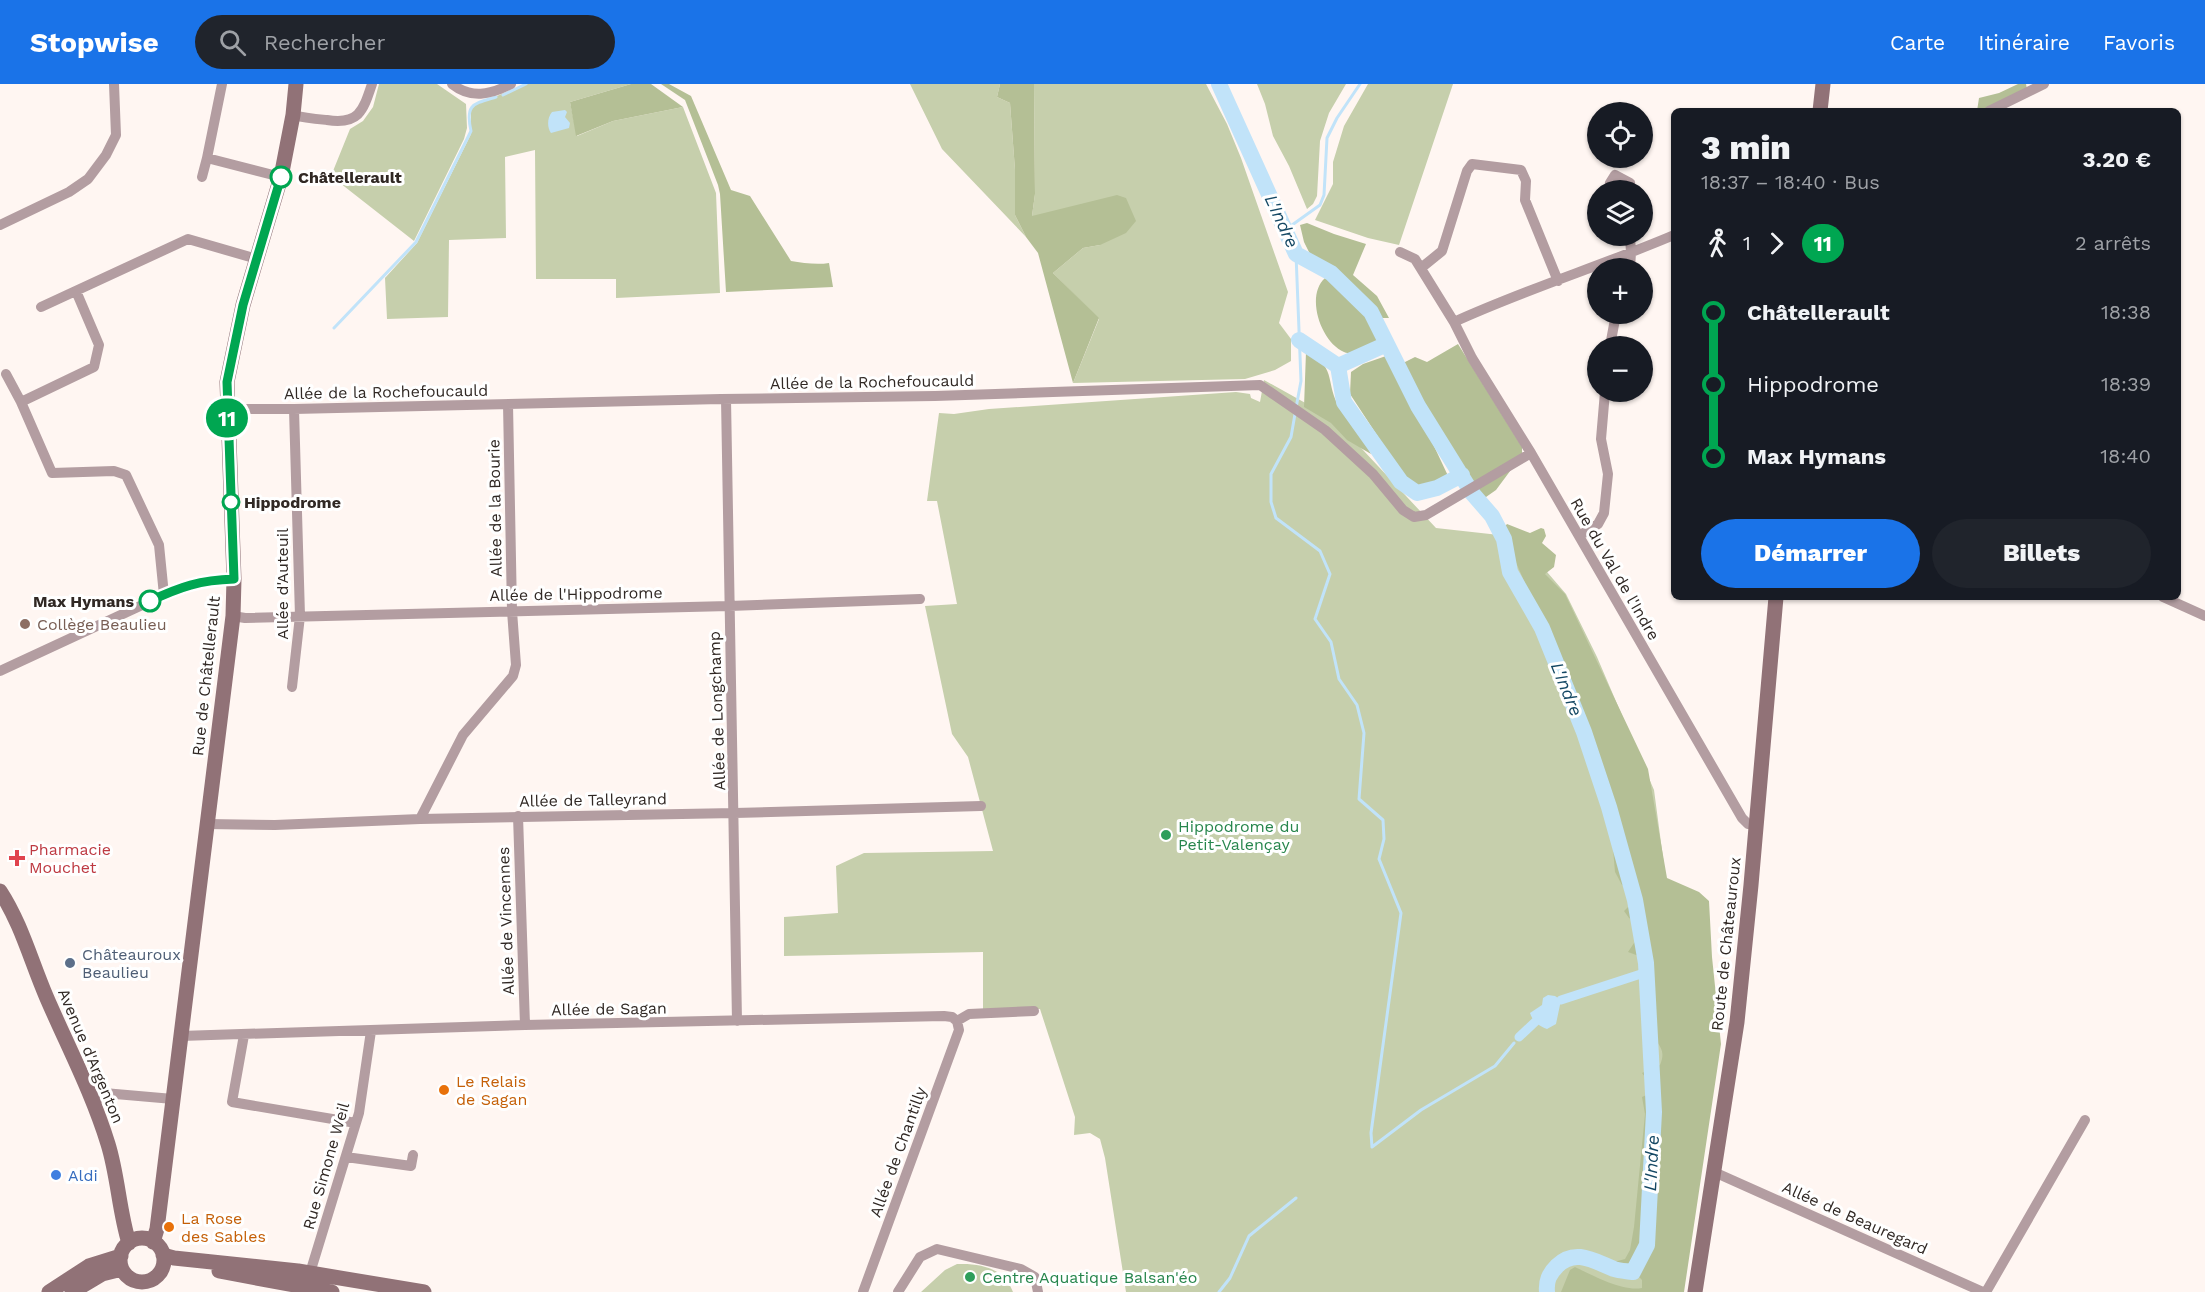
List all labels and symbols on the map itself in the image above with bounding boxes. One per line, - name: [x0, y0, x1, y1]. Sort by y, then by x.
- marker: Châtellerault: [270, 166, 292, 188]
- place label: Châtellerault: [298, 168, 402, 187]
- water label: L'Indre: [1261, 191, 1303, 251]
- street label: Allée de la Rochefoucauld: [770, 371, 974, 393]
- street label: Allée de la Rochefoucauld: [284, 381, 488, 403]
- line badge: 11: [200, 398, 254, 438]
- street label: Allée de la Bourie: [484, 439, 506, 577]
- marker: Hippodrome: [222, 493, 240, 511]
- place label: Hippodrome: [244, 493, 341, 512]
- street label: Rue du Val de l'Indre: [1566, 494, 1664, 644]
- street label: Allée d'Auteuil: [273, 528, 292, 640]
- street label: Allée de l'Hippodrome: [489, 583, 663, 605]
- marker: Max Hymans: [139, 590, 161, 612]
- place label: Max Hymans: [33, 592, 134, 611]
- street label: Rue de Châtellerault: [188, 595, 224, 757]
- place label: Collège Beaulieu: [37, 615, 167, 634]
- marker: Collège Beaulieu: [18, 617, 32, 631]
- street label: Allée de Longchamp: [705, 631, 729, 791]
- water label: L'Indre: [1547, 659, 1587, 719]
- street label: Allée de Talleyrand: [519, 789, 667, 811]
- place label: Hippodrome du Petit-Valençay: [1178, 817, 1299, 854]
- marker: Hippodrome du Petit-Valençay: [1159, 828, 1173, 842]
- place label: Pharmacie Mouchet: [29, 840, 111, 877]
- street label: Allée de Vincennes: [494, 846, 518, 996]
- marker: Pharmacie Mouchet: [10, 851, 24, 865]
- street label: Route de Châteauroux: [1707, 856, 1745, 1032]
- place label: Châteauroux Beaulieu: [82, 945, 181, 982]
- marker: Châteauroux Beaulieu: [63, 956, 77, 970]
- street label: Avenue d'Argenton: [54, 986, 128, 1126]
- street label: Allée de Sagan: [551, 998, 667, 1020]
- place label: Le Relais de Sagan: [456, 1072, 527, 1109]
- marker: Le Relais de Sagan: [437, 1083, 451, 1097]
- street label: Allée de Chantilly: [866, 1084, 931, 1220]
- street label: Rue Simone Weil: [299, 1100, 353, 1232]
- water label: L'Indre: [1639, 1134, 1663, 1192]
- place label: Aldi: [68, 1166, 98, 1185]
- marker: Aldi: [49, 1168, 63, 1182]
- street label: Allée de Beauregard: [1779, 1177, 1931, 1259]
- place label: La Rose des Sables: [181, 1209, 266, 1246]
- marker: La Rose des Sables: [162, 1220, 176, 1234]
- place label: Centre Aquatique Balsan'éo: [982, 1268, 1197, 1287]
- marker: Centre Aquatique Balsan'éo: [963, 1270, 977, 1284]

